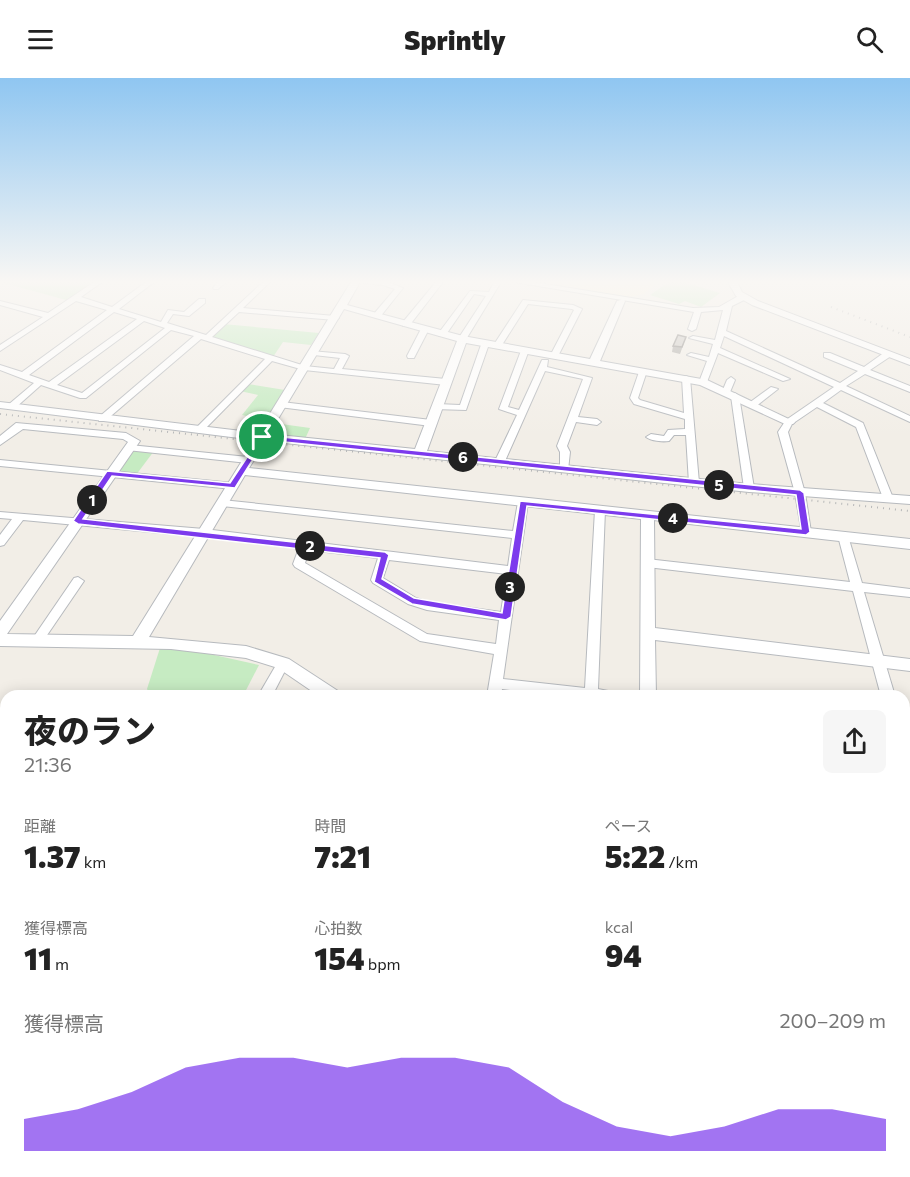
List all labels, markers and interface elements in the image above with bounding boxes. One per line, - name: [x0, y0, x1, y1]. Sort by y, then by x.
- icon: menu: [24, 23, 57, 56]
- text: Sprintly: [404, 23, 506, 56]
- icon: search: [853, 23, 886, 56]
- pin: [236, 411, 287, 462]
- icon: arrive: [245, 420, 278, 453]
- pin: 6: [448, 442, 478, 472]
- text: 6: [458, 447, 468, 466]
- pin: 5: [704, 470, 734, 500]
- text: 5: [714, 475, 724, 494]
- pin: 1: [77, 485, 107, 515]
- text: 1: [88, 490, 96, 509]
- pin: 4: [658, 503, 688, 533]
- text: 4: [668, 508, 678, 527]
- pin: 2: [295, 531, 325, 561]
- text: 2: [305, 536, 315, 555]
- pin: 3: [495, 572, 525, 602]
- text: 3: [505, 577, 515, 596]
- text: 夜のラン: [24, 709, 156, 750]
- button: share: [823, 710, 886, 773]
- text: 21:36: [24, 752, 72, 776]
- text: 距離: [24, 816, 56, 835]
- text: 時間: [314, 816, 346, 835]
- text: ペース: [605, 816, 652, 835]
- text: 1.37: [24, 837, 81, 874]
- text: 7:21: [314, 837, 371, 874]
- text: 5:22: [605, 837, 665, 874]
- text: km: [81, 852, 106, 871]
- text: /km: [665, 852, 698, 871]
- text: kcal: [605, 917, 633, 936]
- text: 獲得標高: [24, 918, 88, 937]
- text: 心拍数: [314, 918, 362, 937]
- text: 94: [605, 936, 642, 973]
- text: 11: [24, 939, 52, 976]
- text: 154: [314, 939, 365, 976]
- text: m: [52, 954, 69, 973]
- text: bpm: [365, 954, 401, 973]
- text: 200–209 m: [780, 1008, 886, 1032]
- text: 獲得標高: [24, 1011, 104, 1035]

